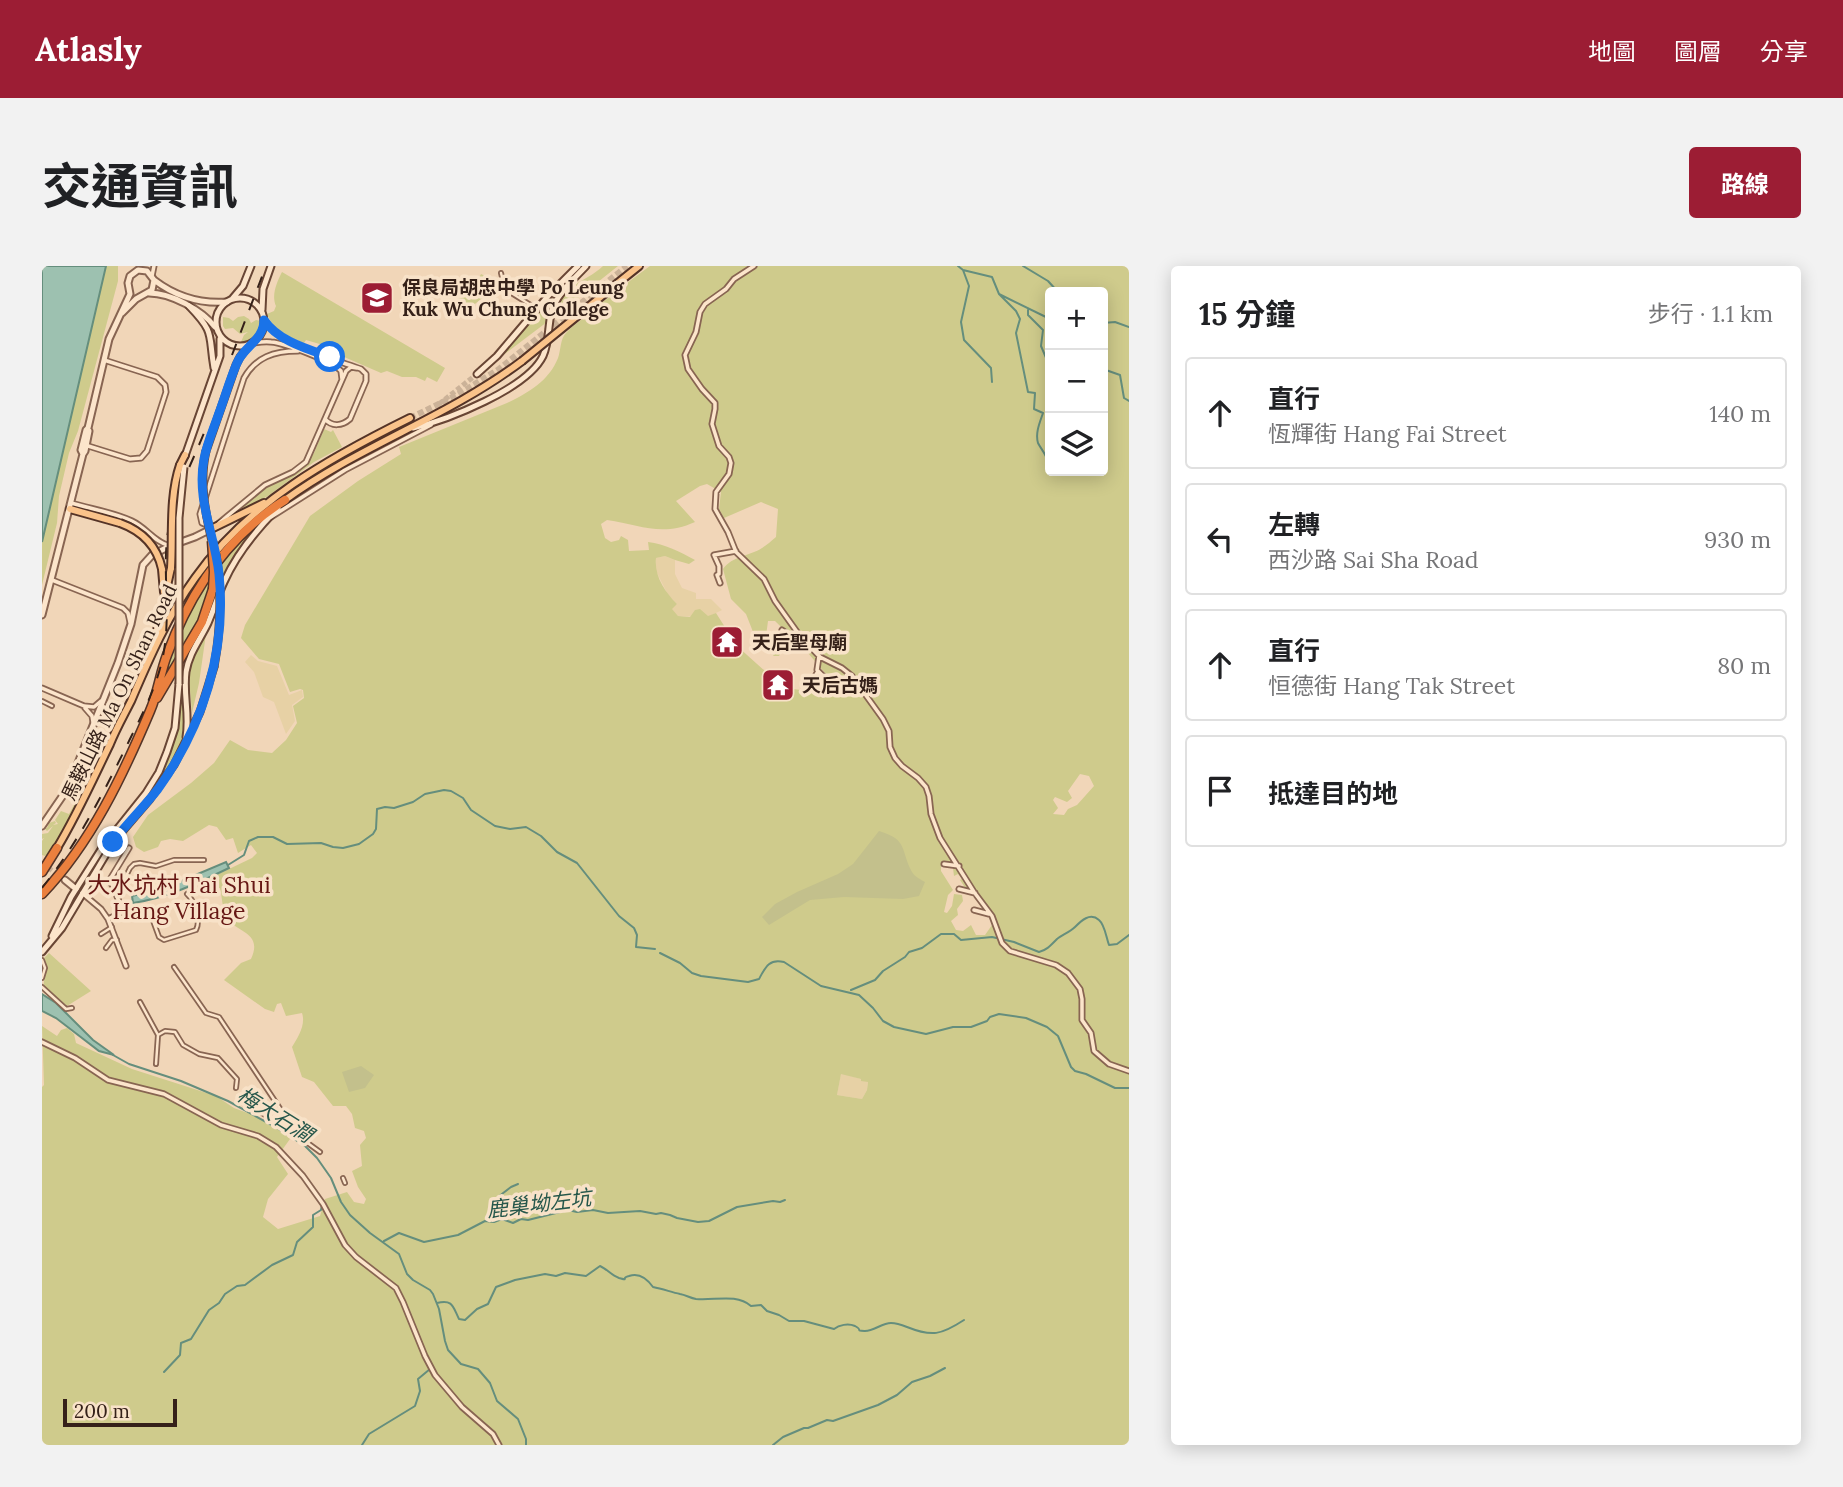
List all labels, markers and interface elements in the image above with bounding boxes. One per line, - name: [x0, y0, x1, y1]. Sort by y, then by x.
- text: Atlasly: [35, 28, 142, 70]
- text: 地圖: [1588, 36, 1636, 67]
- text: 圖層: [1674, 36, 1722, 67]
- text: 分享: [1760, 36, 1808, 67]
- button: 路線: [1689, 147, 1801, 218]
- text: 交通資訊: [42, 155, 238, 217]
- place label: 保良局胡忠中學 Po Leung Kuk Wu Chung College: [402, 275, 625, 321]
- school or university icon: 保良局胡忠中學 Po Leung Kuk Wu Chung College: [358, 279, 396, 317]
- map controls: [1045, 287, 1108, 476]
- button: +: [1045, 287, 1108, 350]
- text: 15 分鐘: [1199, 295, 1295, 333]
- text: 步行 · 1.1 km: [1648, 299, 1773, 328]
- route start: [314, 341, 345, 372]
- button: −: [1045, 350, 1108, 413]
- text: 直行: [1268, 382, 1320, 415]
- icon: ahead: [1201, 394, 1239, 432]
- text: 140 m: [1709, 399, 1771, 428]
- button: layers: [1045, 413, 1108, 476]
- text: 恆輝街 Hang Fai Street: [1268, 419, 1507, 448]
- text: 左轉: [1268, 508, 1320, 541]
- icon: left: [1201, 520, 1239, 558]
- text: 930 m: [1704, 525, 1771, 554]
- text: 西沙路 Sai Sha Road: [1268, 545, 1479, 574]
- street label: 馬鞍山路 Ma On Shan Road: [56, 580, 182, 804]
- temple icon: 天后聖母廟: [708, 623, 746, 661]
- place label: 天后聖母廟: [752, 630, 847, 654]
- text: 直行: [1268, 634, 1320, 667]
- icon: ahead: [1201, 646, 1239, 684]
- text: 80 m: [1717, 651, 1771, 680]
- temple icon: 天后古媽: [759, 666, 797, 704]
- text: 恒德街 Hang Tak Street: [1268, 671, 1515, 700]
- place label: 天后古媽: [802, 673, 878, 697]
- icon: arrive: [1201, 772, 1239, 810]
- text: 抵達目的地: [1268, 777, 1398, 810]
- route end: [97, 826, 128, 857]
- district label: 大水坑村 Tai Shui Hang Village: [87, 870, 271, 925]
- water label: 梅大石澗: [232, 1081, 321, 1150]
- water label: 鹿巢坳左坑: [485, 1183, 596, 1223]
- scale bar: [63, 1396, 177, 1428]
- text: 200 m: [74, 1399, 130, 1423]

